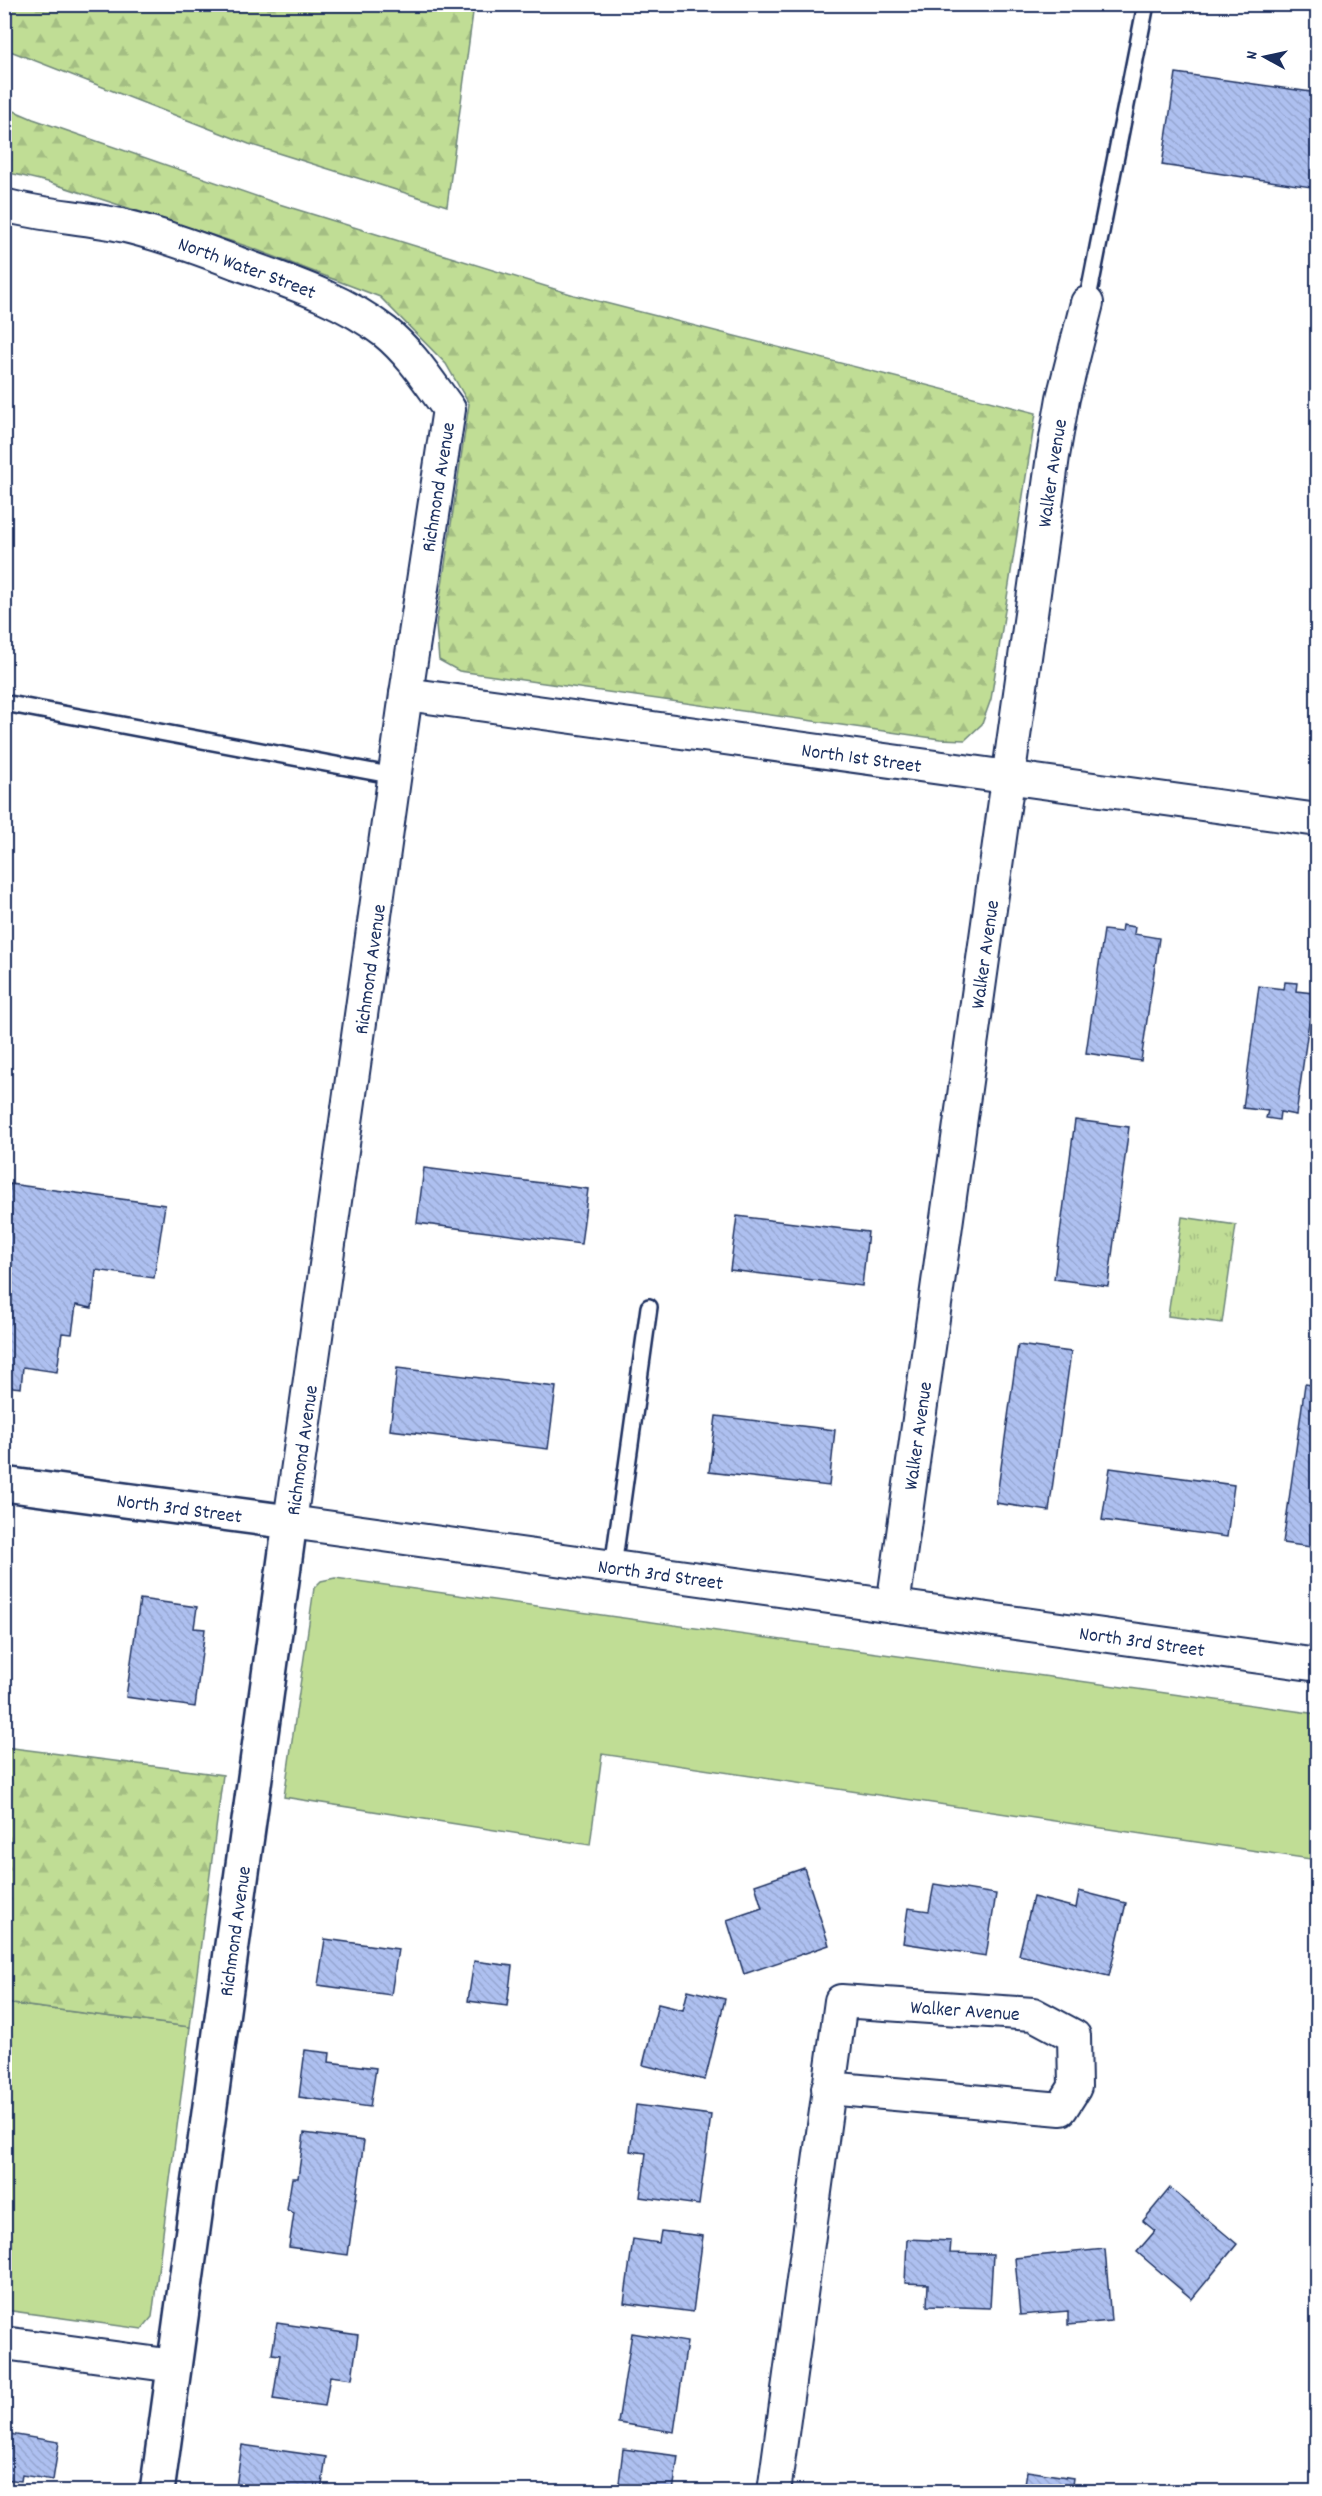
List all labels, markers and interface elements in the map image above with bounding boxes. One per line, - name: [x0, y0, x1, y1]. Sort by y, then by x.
- north arrow: [1235, 27, 1295, 87]
- text: N: [1241, 50, 1265, 61]
- street label: North Water Street: [174, 231, 320, 308]
- street label: Walker Avenue: [1032, 417, 1076, 529]
- street label: Richmond Avenue: [416, 420, 464, 554]
- street label: North 1st Street: [799, 738, 923, 782]
- street label: Walker Avenue: [965, 898, 1008, 1011]
- street label: Richmond Avenue: [349, 902, 395, 1036]
- street label: Walker Avenue: [898, 1380, 941, 1492]
- street label: Richmond Avenue: [281, 1383, 327, 1517]
- street label: North 3rd Street: [115, 1488, 244, 1532]
- street label: North 3rd Street: [596, 1554, 725, 1599]
- street label: North 3rd Street: [1077, 1621, 1206, 1666]
- street label: Richmond Avenue: [214, 1864, 260, 1998]
- street label: Walker Avenue: [909, 1995, 1021, 2030]

